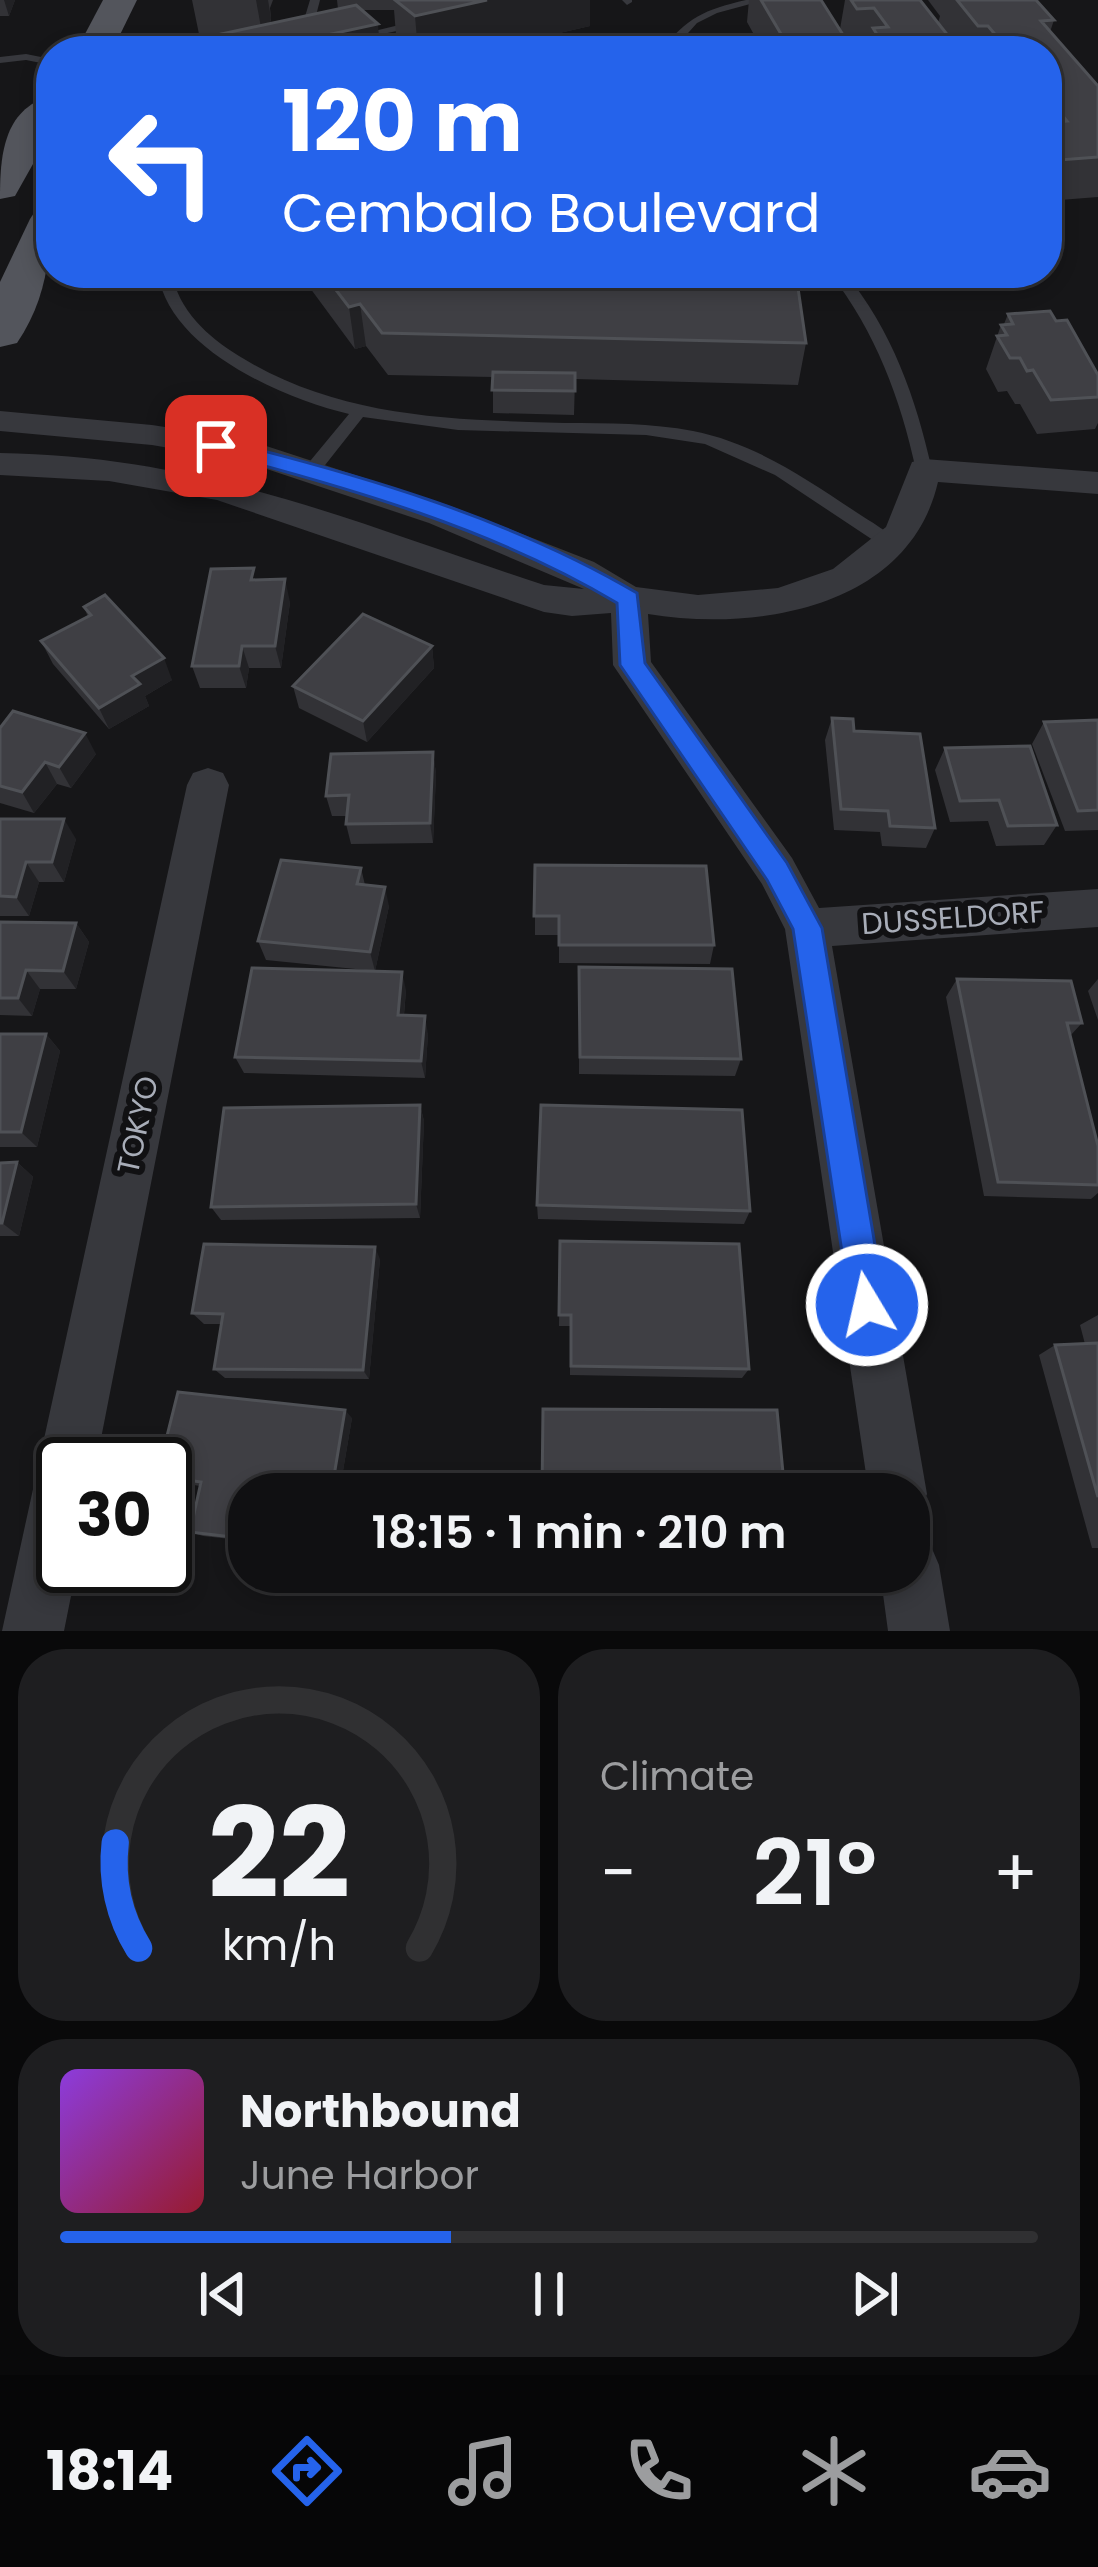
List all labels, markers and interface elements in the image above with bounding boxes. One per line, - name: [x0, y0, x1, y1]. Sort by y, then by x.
- text: 120 m: [282, 63, 523, 180]
- icon: left: [84, 84, 240, 240]
- text: Cembalo Boulevard: [282, 175, 821, 251]
- pin: [165, 395, 267, 497]
- icon: arrive: [183, 413, 249, 479]
- street label: DUSSELDORF: [860, 890, 1046, 945]
- street label: TOKYO: [106, 1072, 169, 1178]
- position arrow: [804, 1242, 930, 1368]
- speed limit sign: 30: [36, 1437, 192, 1593]
- text: 18:15 · 1 min · 210 m: [372, 1501, 786, 1564]
- text: Climate: [600, 1749, 754, 1804]
- text: 22: [208, 1766, 350, 1941]
- text: 21°: [753, 1810, 877, 1937]
- text: −: [600, 1827, 636, 1919]
- text: +: [993, 1827, 1038, 1919]
- text: km/h: [222, 1915, 336, 1975]
- text: Northbound: [240, 2080, 521, 2143]
- text: June Harbor: [240, 2148, 479, 2203]
- icon: previous: [190, 2261, 256, 2327]
- icon: pause: [516, 2261, 582, 2327]
- icon: next: [842, 2261, 908, 2327]
- icon: directions: [265, 2429, 349, 2513]
- icon: music: [441, 2429, 525, 2513]
- icon: phone: [617, 2429, 701, 2513]
- icon: climate: [792, 2429, 876, 2513]
- icon: car: [968, 2429, 1052, 2513]
- text: 18:14: [46, 2433, 173, 2509]

